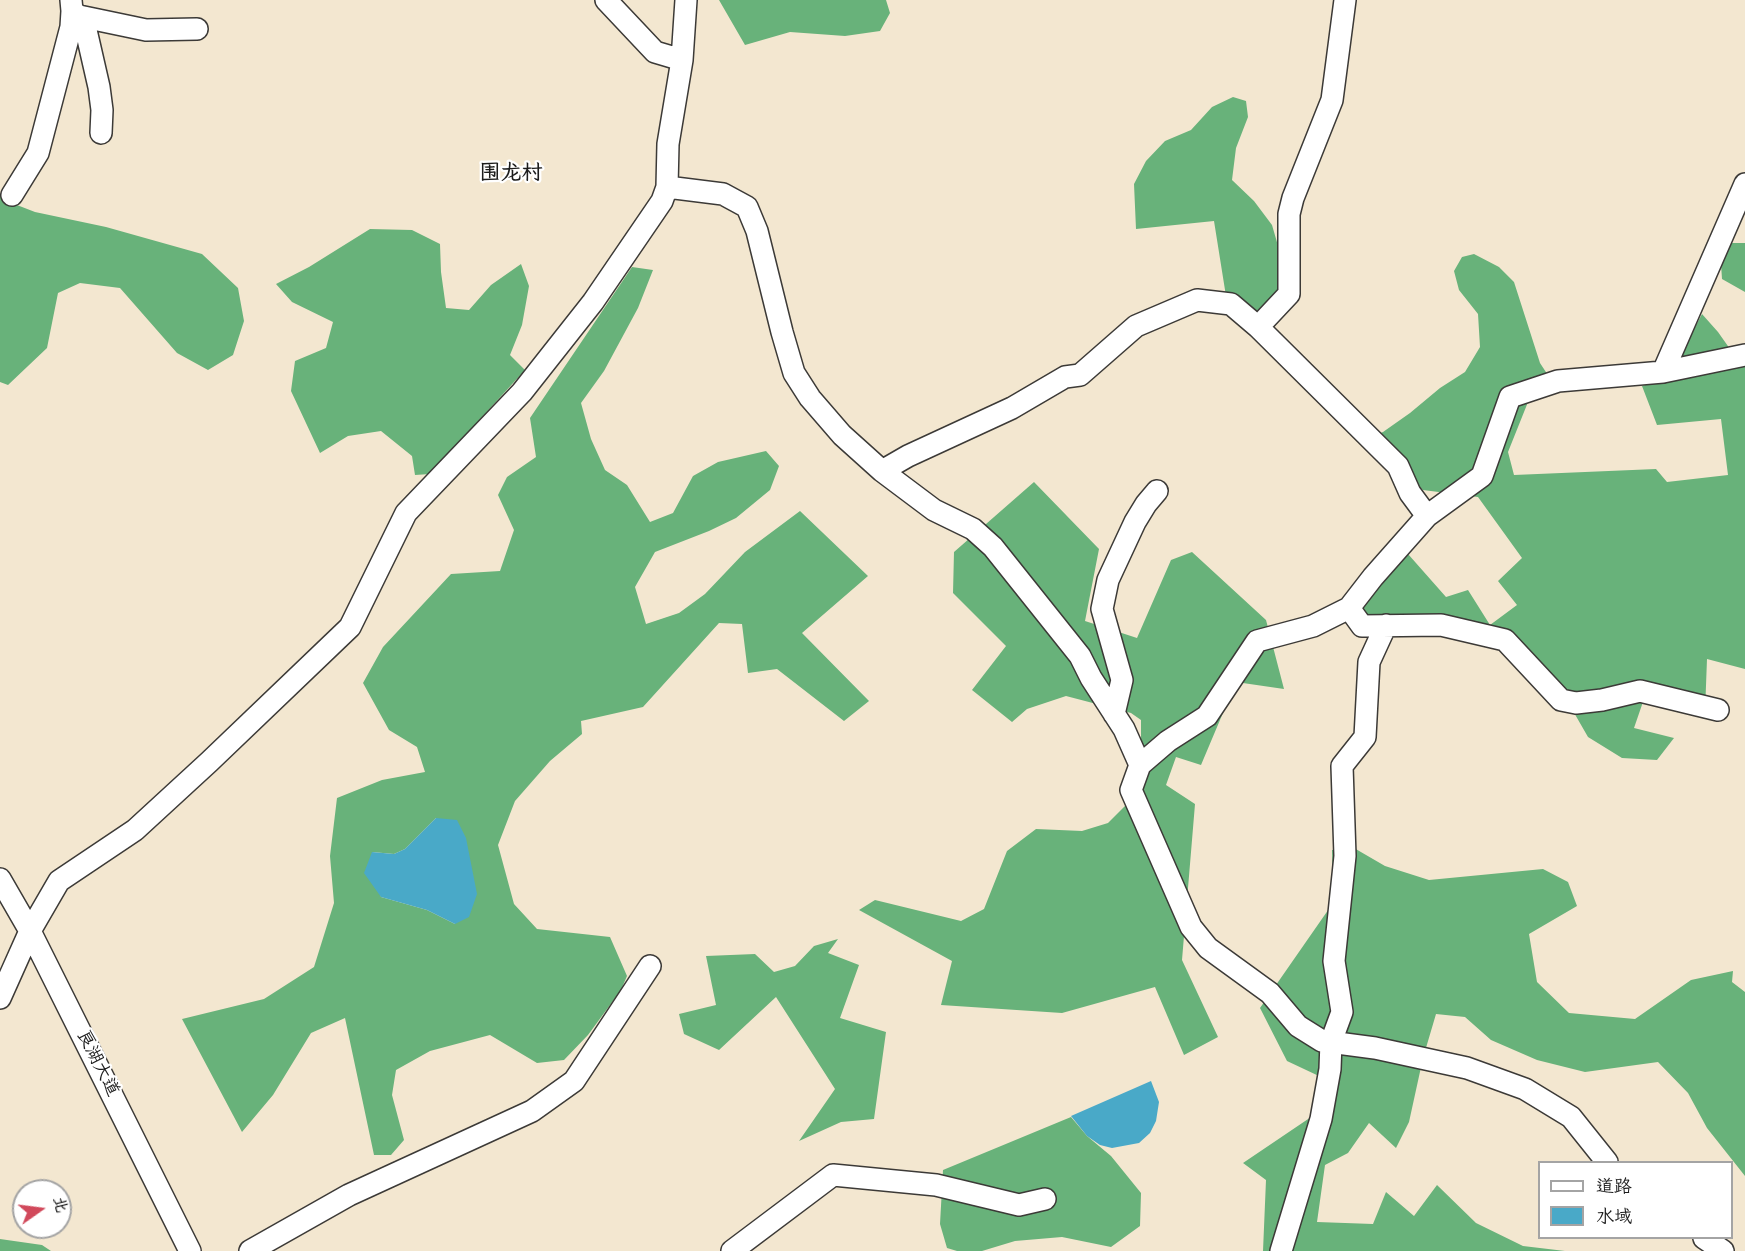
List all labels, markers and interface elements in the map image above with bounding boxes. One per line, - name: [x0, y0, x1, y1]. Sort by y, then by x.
- district label: 围龙村: [480, 163, 542, 189]
- street label: 良湖大道: [70, 1027, 122, 1101]
- legend: [1538, 1161, 1733, 1239]
- text: 道路: [1596, 1178, 1632, 1199]
- north arrow: [12, 1179, 72, 1239]
- text: 北: [47, 1195, 69, 1215]
- text: 水域: [1596, 1208, 1632, 1229]

